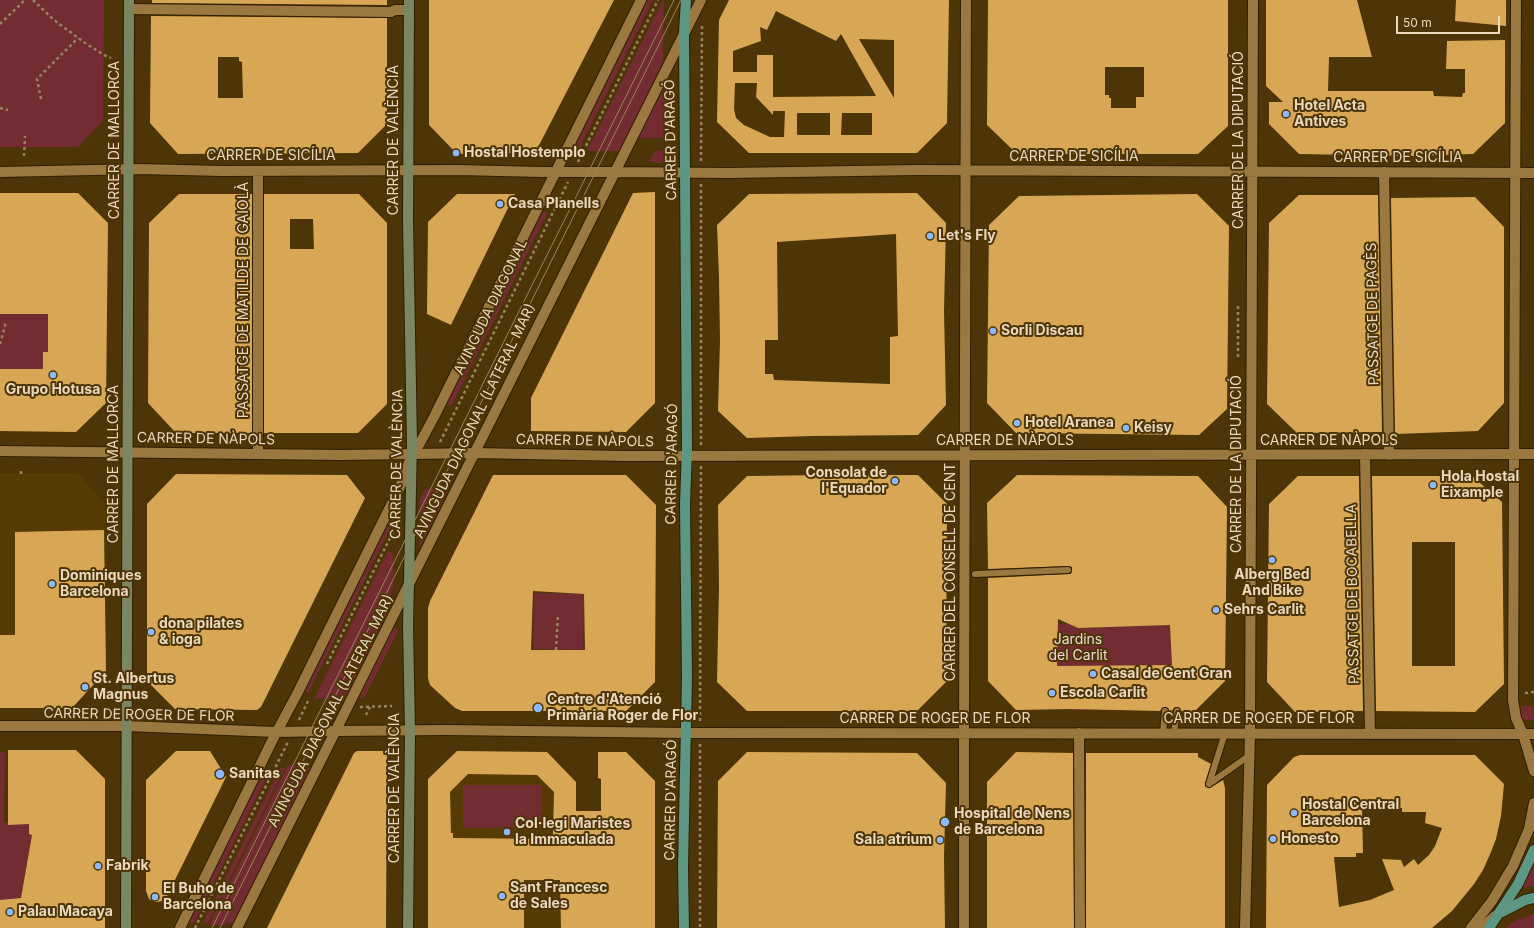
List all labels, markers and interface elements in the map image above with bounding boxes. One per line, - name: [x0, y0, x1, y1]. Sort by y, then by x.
- scale bar: [1398, 8, 1502, 34]
- text: 50 m: [1403, 15, 1432, 30]
- street label: CARRER DE LA DIPUTACIÓ: [1231, 51, 1247, 229]
- street label: CARRER DE MALLORCA: [107, 61, 123, 219]
- street label: CARRER DE VALÈNCIA: [386, 65, 402, 215]
- street label: CARRER D'ARAGÓ: [662, 79, 680, 201]
- place label: Hotel Acta Antives: [1294, 98, 1365, 130]
- marker: Hotel Acta Antives: [1281, 109, 1291, 119]
- place label: Hostal Hostemplo: [464, 145, 586, 161]
- street label: CARRER DE SICÍLIA: [206, 148, 336, 164]
- marker: Hostal Hostemplo: [451, 148, 461, 158]
- street label: CARRER DE SICÍLIA: [1009, 149, 1139, 165]
- street label: CARRER DE SICÍLIA: [1333, 150, 1463, 166]
- street label: PASSATGE DE MATILDE DE GAIOLÀ: [236, 182, 252, 418]
- place label: Casa Planells: [508, 196, 599, 212]
- marker: Casa Planells: [495, 199, 505, 209]
- place label: Let's Fly: [938, 228, 996, 244]
- marker: Let's Fly: [925, 231, 935, 241]
- street label: AVINGUDA DIAGONAL: [451, 236, 531, 378]
- street label: PASSATGE DE PAGÈS: [1363, 242, 1383, 386]
- street label: AVINGUDA DIAGONAL (LATERAL MAR): [411, 301, 539, 541]
- place label: Sorli Discau: [1001, 323, 1083, 339]
- marker: Sorli Discau: [988, 326, 998, 336]
- marker: Grupo Hotusa: [48, 370, 58, 380]
- street label: CARRER DE LA DIPUTACIÓ: [1229, 375, 1245, 553]
- place label: Grupo Hotusa: [6, 382, 100, 398]
- street label: CARRER DE MALLORCA: [106, 385, 122, 543]
- street label: CARRER DE VALÈNCIA: [387, 389, 407, 539]
- street label: CARRER D'ARAGÓ: [663, 403, 681, 525]
- place label: Hotel Aranea: [1025, 415, 1114, 431]
- marker: Hotel Aranea: [1012, 418, 1022, 428]
- place label: Keisy: [1134, 420, 1172, 436]
- marker: Keisy: [1121, 423, 1131, 433]
- street label: CARRER DE NÀPOLS: [137, 429, 275, 449]
- street label: CARRER DE NÀPOLS: [516, 431, 654, 451]
- street label: CARRER DE NÀPOLS: [936, 433, 1074, 449]
- street label: CARRER DE NÀPOLS: [1260, 433, 1398, 449]
- street label: CARRER DEL CONSELL DE CENT: [943, 463, 959, 681]
- place label: Consolat de l'Equador: [805, 465, 887, 498]
- place label: Hola Hostal Eixample: [1441, 469, 1519, 502]
- marker: Consolat de l'Equador: [890, 476, 900, 486]
- marker: Hola Hostal Eixample: [1428, 480, 1438, 490]
- street label: PASSATGE DE BOCABELLA: [1343, 504, 1363, 684]
- marker: Alberg Bed And Bike: [1267, 555, 1277, 565]
- place label: Alberg Bed And Bike: [1234, 567, 1310, 600]
- place label: Dominiques Barcelona: [60, 568, 141, 600]
- marker: Dominiques Barcelona: [47, 579, 57, 589]
- street label: AVINGUDA DIAGONAL (LATERAL MAR): [265, 592, 397, 830]
- place label: Sehrs Carlit: [1224, 602, 1304, 618]
- marker: Sehrs Carlit: [1211, 605, 1221, 615]
- place label: dona pilates & ioga: [159, 616, 242, 648]
- marker: dona pilates & ioga: [146, 627, 156, 637]
- park label: Jardins del Carlit: [1048, 632, 1108, 664]
- place label: Casal de Gent Gran: [1101, 666, 1232, 682]
- marker: Casal de Gent Gran: [1088, 669, 1098, 679]
- place label: St. Albertus Magnus: [93, 671, 174, 704]
- marker: St. Albertus Magnus: [80, 682, 90, 692]
- place label: Escola Carlit: [1060, 685, 1146, 701]
- marker: Escola Carlit: [1047, 688, 1057, 698]
- place label: Centre d'Atenció Primària Roger de Flor: [547, 692, 698, 724]
- marker: Centre d'Atenció Primària Roger de Flor: [532, 702, 544, 714]
- street label: CARRER DE ROGER DE FLOR: [43, 705, 235, 725]
- street label: CARRER DE ROGER DE FLOR: [840, 711, 1030, 727]
- street label: CARRER DE ROGER DE FLOR: [1164, 711, 1354, 727]
- street label: CARRER DE VALÈNCIA: [387, 713, 403, 863]
- street label: CARRER D'ARAGÓ: [662, 739, 680, 861]
- place label: Sanitas: [229, 766, 280, 782]
- marker: Sanitas: [214, 768, 226, 780]
- place label: Hostal Central Barcelona: [1302, 797, 1399, 830]
- place label: Hospital de Nens de Barcelona: [954, 806, 1070, 838]
- marker: Hostal Central Barcelona: [1289, 808, 1299, 818]
- place label: Col·legi Maristes la Immaculada: [515, 816, 630, 848]
- marker: Hospital de Nens de Barcelona: [939, 816, 951, 828]
- marker: Col·legi Maristes la Immaculada: [502, 827, 512, 837]
- place label: Honesto: [1281, 831, 1339, 847]
- place label: Sala atrium: [855, 832, 932, 848]
- marker: Honesto: [1268, 834, 1278, 844]
- marker: Sala atrium: [935, 835, 945, 845]
- place label: Fabrik: [106, 858, 149, 874]
- marker: Fabrik: [93, 861, 103, 871]
- place label: Sant Francesc de Sales: [510, 880, 607, 912]
- place label: El Buho de Barcelona: [163, 881, 234, 914]
- marker: Sant Francesc de Sales: [497, 891, 507, 901]
- marker: El Buho de Barcelona: [150, 892, 160, 902]
- place label: Palau Macaya: [18, 904, 113, 920]
- marker: Palau Macaya: [5, 907, 15, 917]

